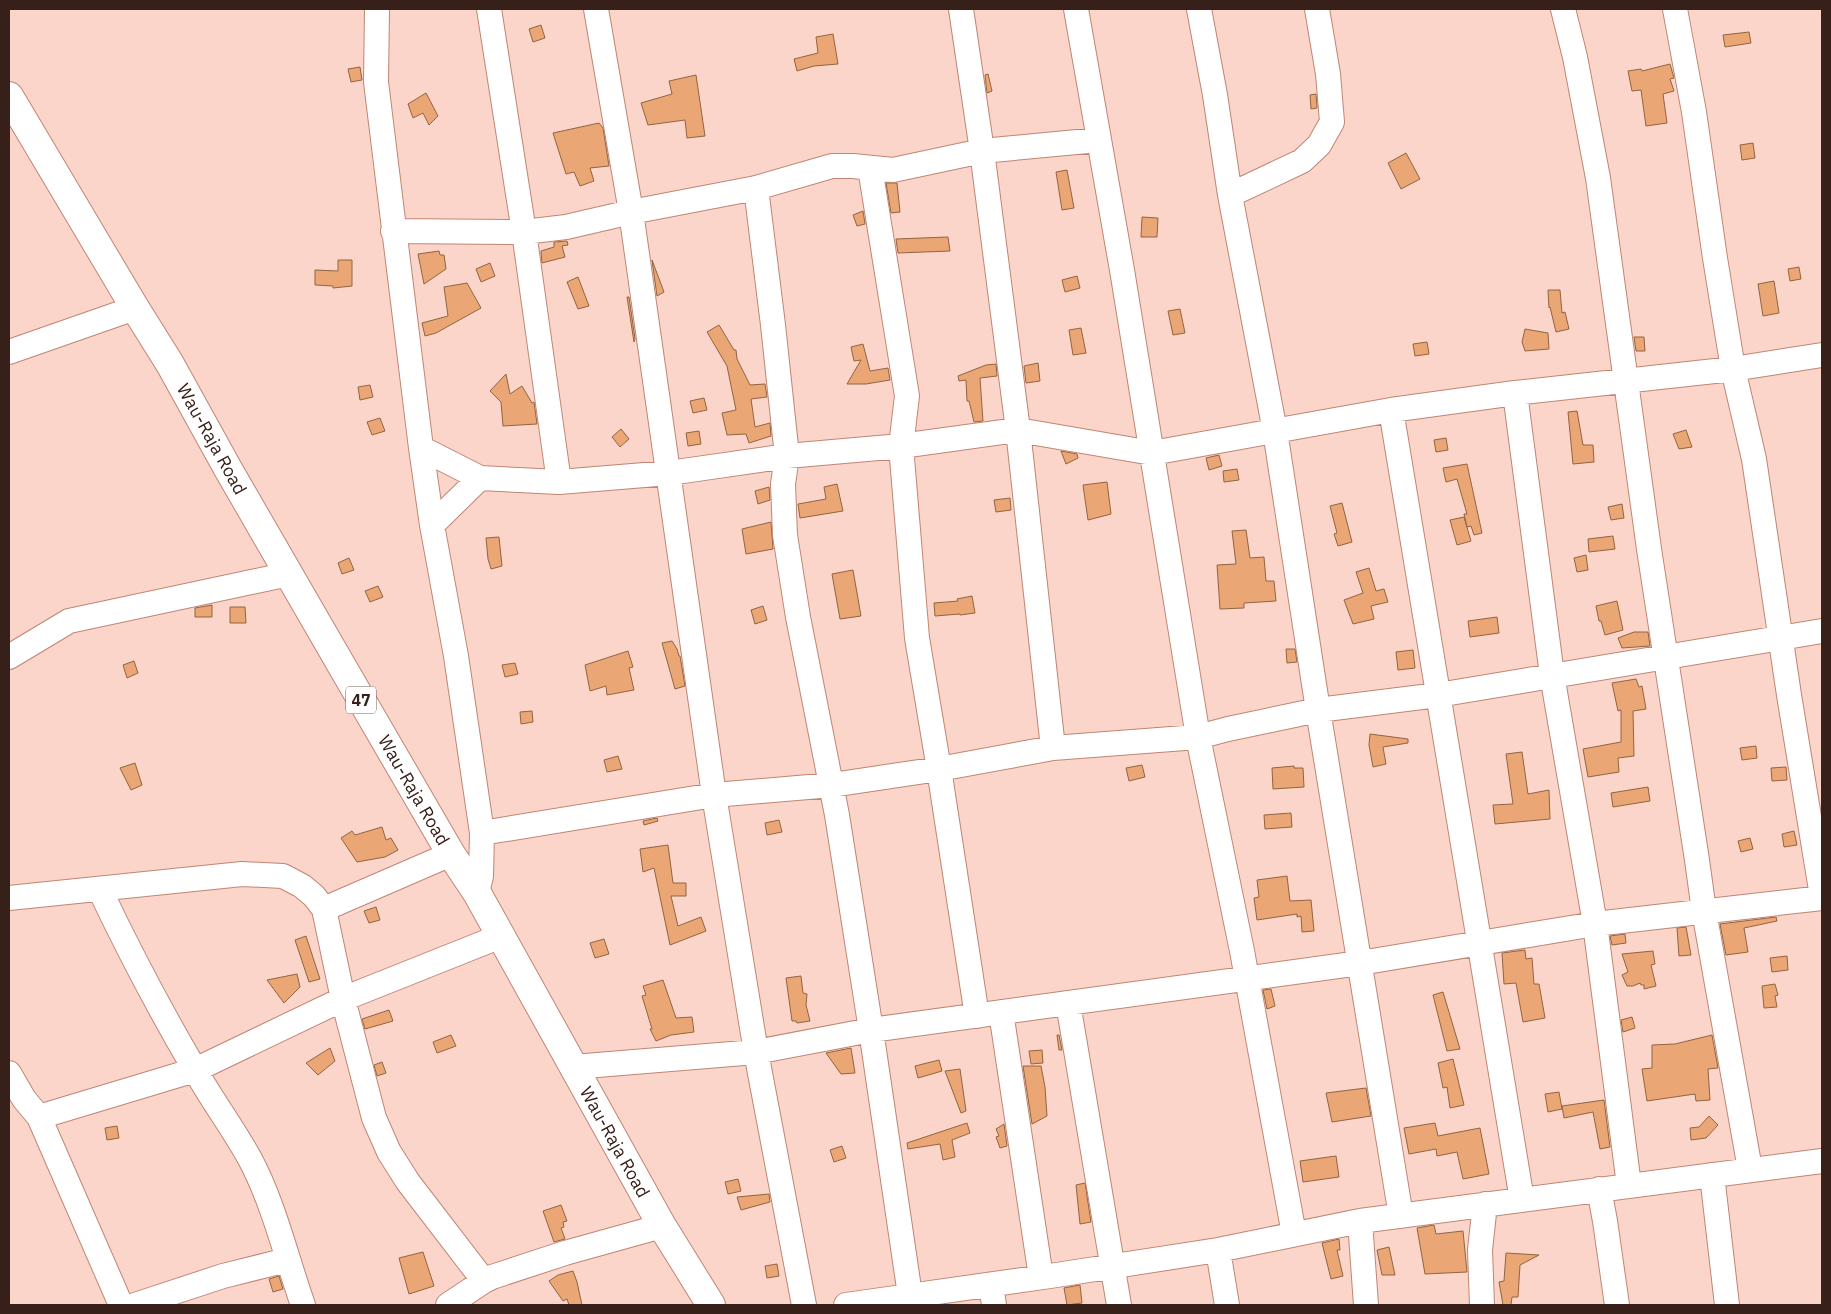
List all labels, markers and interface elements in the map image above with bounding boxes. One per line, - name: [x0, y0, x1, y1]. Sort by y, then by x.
- street label: Wau-Raja Road: [172, 379, 252, 499]
- road number: 47: [346, 686, 376, 714]
- street label: Wau-Raja Road: [373, 731, 455, 849]
- street label: Wau-Raja Road: [575, 1082, 655, 1202]

